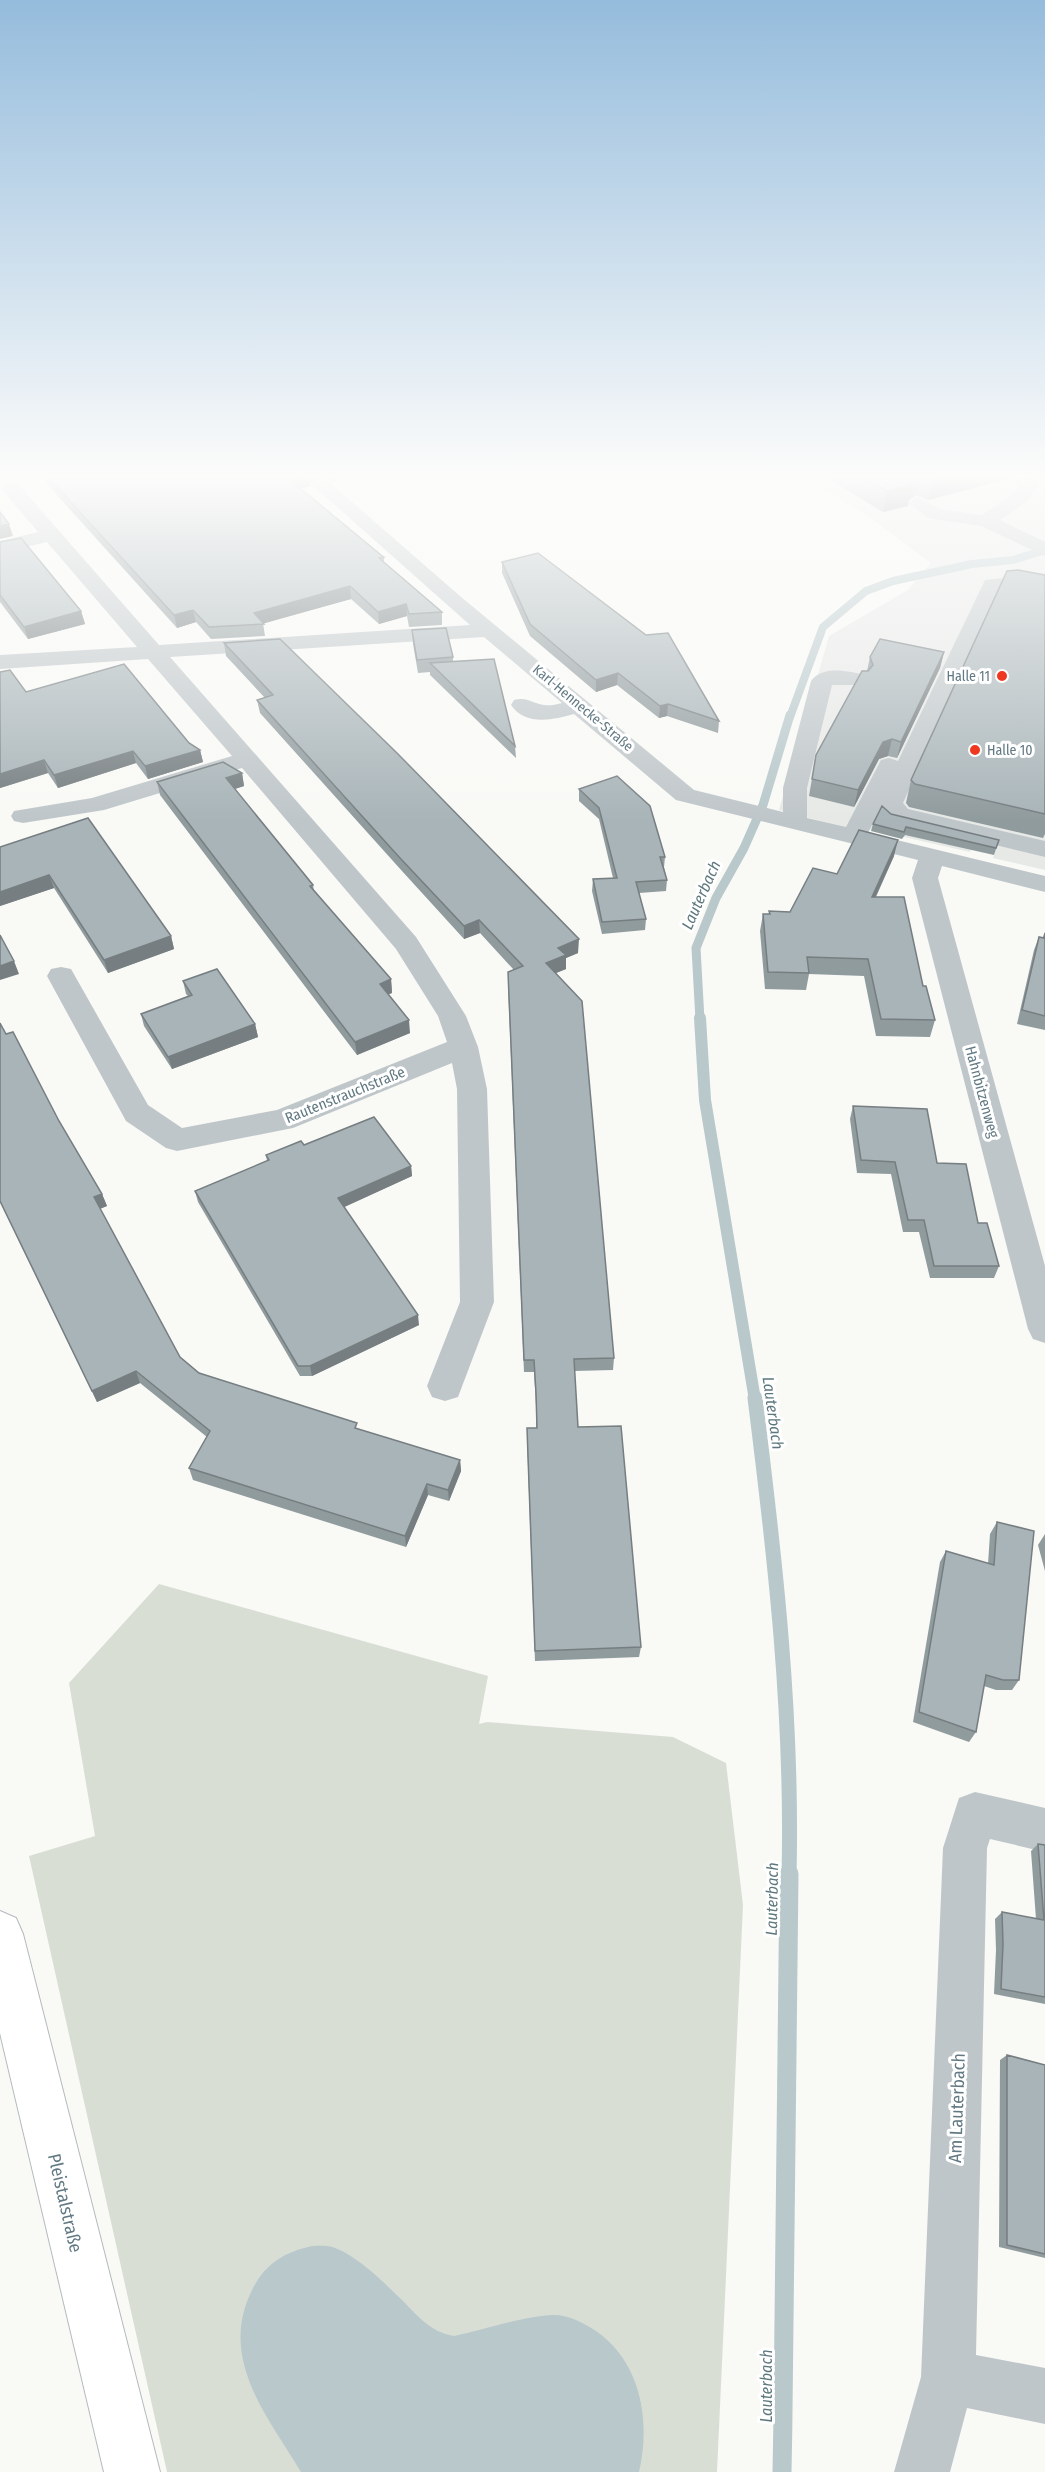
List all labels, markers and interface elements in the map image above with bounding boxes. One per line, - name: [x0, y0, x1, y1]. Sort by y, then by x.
- street label: Karl-Hennecke-Straße: [529, 661, 637, 755]
- place label: Halle 11: [947, 668, 990, 685]
- marker: Halle 11: [995, 669, 1009, 683]
- place label: Halle 10: [987, 742, 1033, 759]
- marker: Halle 10: [968, 743, 982, 757]
- water label: Lauterbach: [677, 858, 725, 932]
- street label: Hahnbitzenweg: [961, 1044, 1003, 1140]
- street label: Rautenstrauchstraße: [282, 1063, 408, 1127]
- water label: Lauterbach: [758, 1375, 788, 1451]
- water label: Lauterbach: [762, 1862, 782, 1936]
- street label: Am Lauterbach: [944, 2053, 970, 2163]
- street label: Pleistalstraße: [43, 2151, 87, 2255]
- water label: Lauterbach: [757, 2349, 776, 2423]

